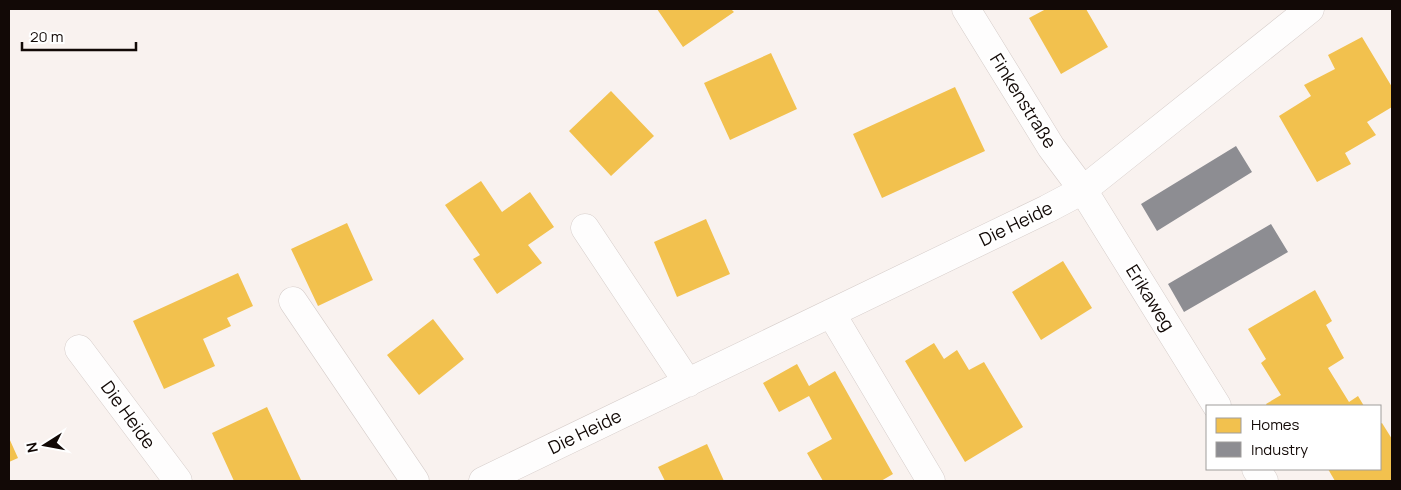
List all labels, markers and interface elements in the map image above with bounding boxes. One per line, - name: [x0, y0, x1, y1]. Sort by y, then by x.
- scale bar: [22, 20, 136, 52]
- text: 20 m: [30, 26, 63, 47]
- street label: Finkenstraße: [985, 48, 1063, 153]
- street label: Die Heide: [975, 195, 1056, 251]
- street label: Erikaweg: [1121, 260, 1181, 335]
- street label: Die Heide: [96, 376, 162, 453]
- street label: Die Heide: [544, 403, 625, 459]
- legend: [1206, 405, 1381, 470]
- text: Homes: [1251, 414, 1300, 435]
- north arrow: [20, 420, 70, 470]
- text: Industry: [1251, 439, 1308, 460]
- text: N: [21, 441, 42, 454]

